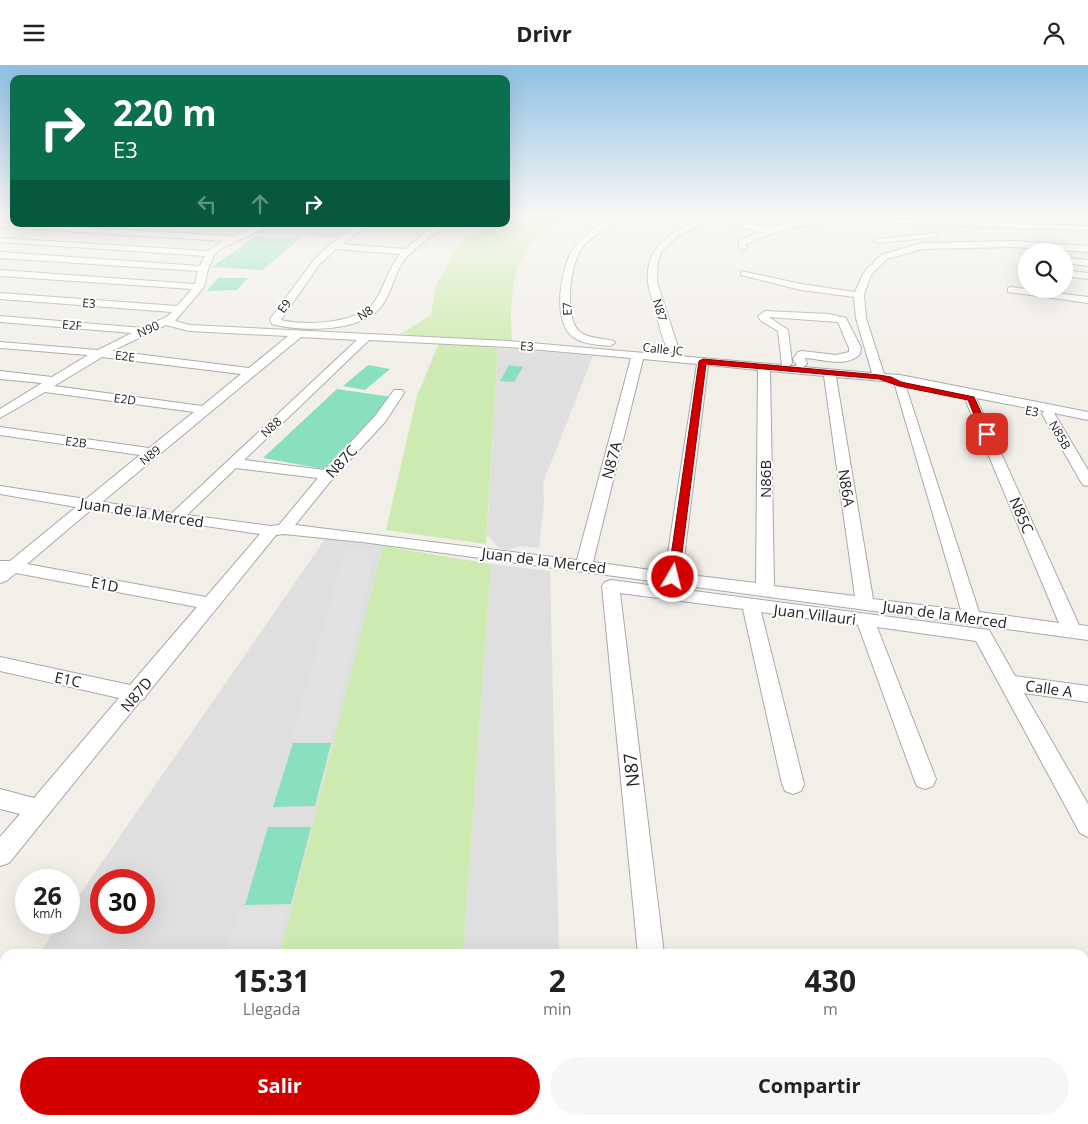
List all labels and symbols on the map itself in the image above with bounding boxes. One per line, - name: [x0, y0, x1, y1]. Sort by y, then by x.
- street label: E3: [82, 294, 96, 312]
- street label: E9: [273, 295, 295, 316]
- street label: N87: [649, 297, 671, 323]
- street label: N8: [354, 302, 376, 324]
- street label: E7: [558, 302, 576, 316]
- street label: E2F: [61, 316, 83, 334]
- street label: N90: [134, 317, 162, 341]
- street label: E3: [520, 337, 535, 355]
- street label: Calle JC: [642, 338, 685, 360]
- street label: E2E: [114, 346, 136, 366]
- street label: E2D: [113, 389, 137, 409]
- street label: E3: [1024, 401, 1040, 421]
- street label: N88: [257, 413, 285, 441]
- pin: [966, 413, 1008, 455]
- street label: N85B: [1045, 418, 1075, 453]
- street label: E2B: [64, 432, 88, 452]
- street label: N87A: [596, 439, 626, 481]
- street label: N87C: [321, 440, 361, 482]
- street label: N89: [136, 441, 164, 469]
- street label: N86B: [755, 460, 775, 498]
- street label: N86A: [834, 468, 860, 509]
- street label: Juan de la Merced: [77, 492, 205, 532]
- street label: N85C: [1005, 494, 1039, 536]
- street label: Juan de la Merced: [479, 542, 607, 578]
- position arrow: [646, 550, 698, 602]
- street label: E1D: [89, 572, 121, 596]
- street label: Juan de la Merced: [880, 595, 1008, 633]
- street label: Juan Villauri: [771, 599, 857, 629]
- street label: E1C: [53, 666, 83, 692]
- street label: N87D: [116, 673, 156, 715]
- street label: Calle A: [1024, 675, 1074, 701]
- street label: N87: [617, 752, 645, 788]
- speed limit sign: 30: [90, 869, 155, 934]

